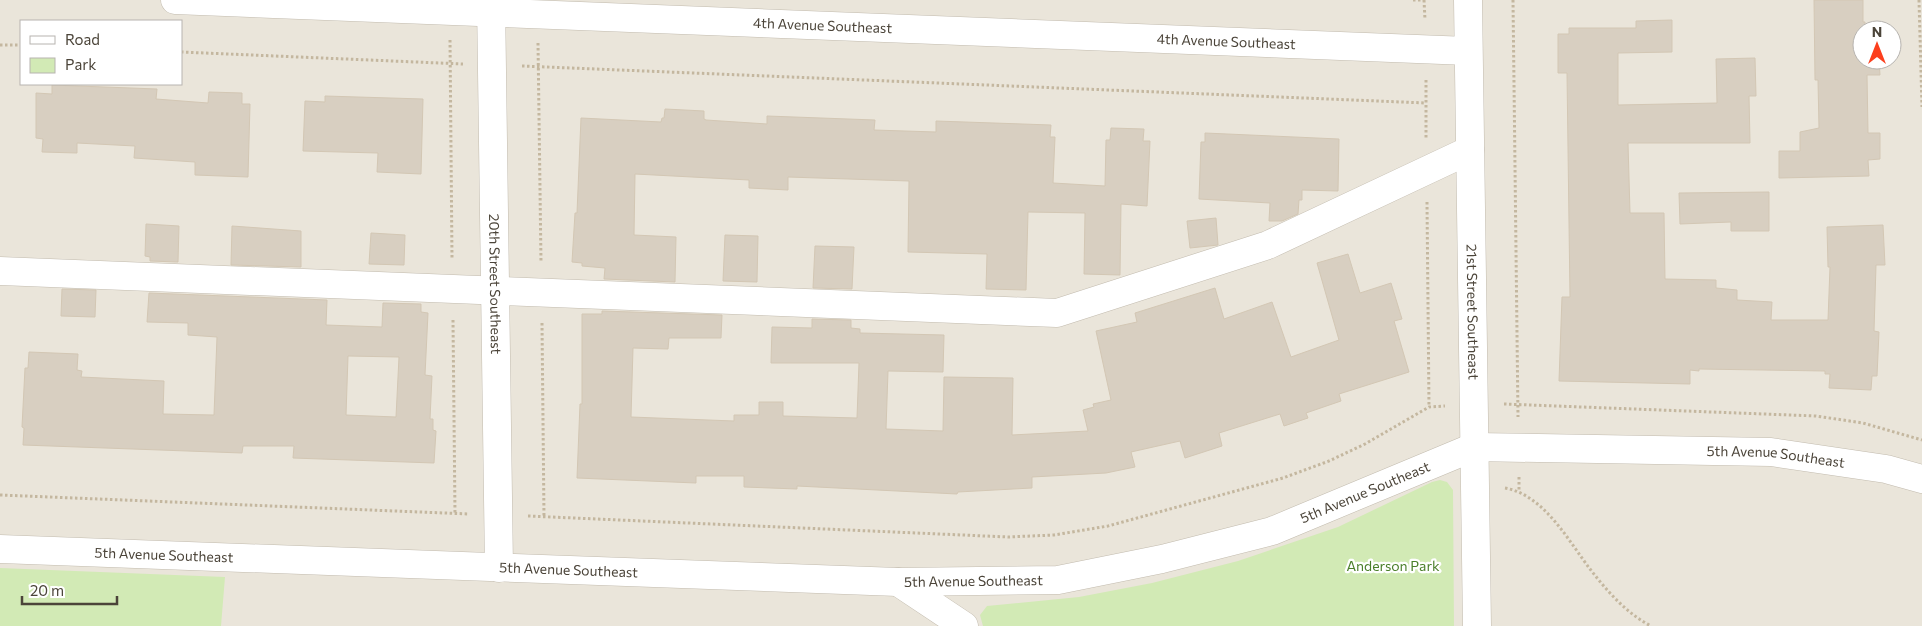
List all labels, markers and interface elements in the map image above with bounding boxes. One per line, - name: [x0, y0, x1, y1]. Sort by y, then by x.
- street label: 4th Avenue Southeast: [753, 14, 893, 36]
- legend: [20, 20, 182, 85]
- north arrow: [1852, 20, 1902, 70]
- text: N: [1872, 23, 1882, 40]
- text: Road: [65, 30, 100, 48]
- street label: 4th Avenue Southeast: [1156, 30, 1296, 52]
- text: Park: [65, 55, 96, 73]
- street label: 20th Street Southeast: [486, 214, 505, 355]
- street label: 21st Street Southeast: [1464, 244, 1482, 380]
- street label: 5th Avenue Southeast: [1706, 442, 1846, 471]
- street label: 5th Avenue Southeast: [1297, 457, 1432, 526]
- street label: 5th Avenue Southeast: [94, 543, 234, 566]
- park label: Anderson Park: [1346, 557, 1440, 574]
- street label: 5th Avenue Southeast: [499, 558, 639, 580]
- street label: 5th Avenue Southeast: [904, 571, 1043, 590]
- scale bar: [22, 574, 118, 606]
- text: 20 m: [30, 581, 64, 599]

